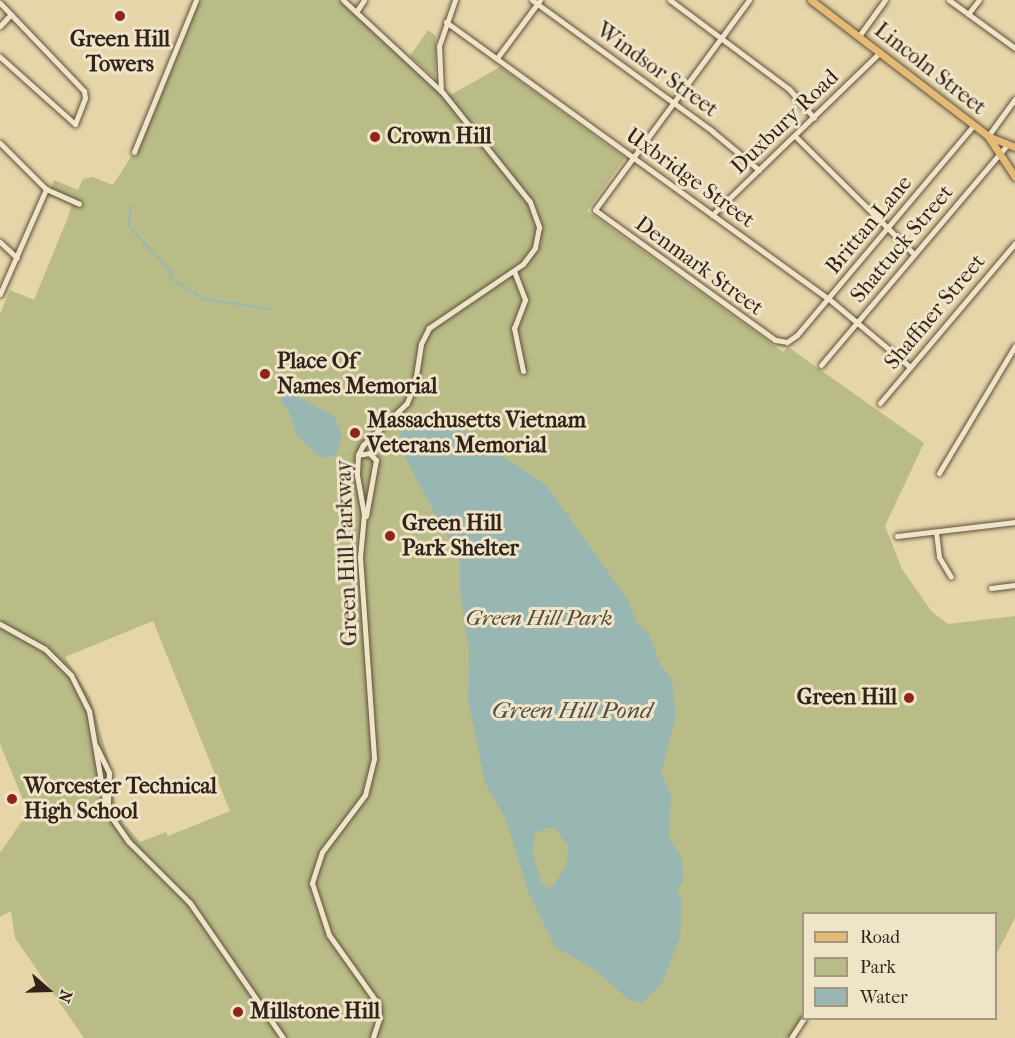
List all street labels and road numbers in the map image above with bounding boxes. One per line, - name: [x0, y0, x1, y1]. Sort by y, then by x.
- street label: Windsor Street: [591, 17, 723, 123]
- street label: Lincoln Street: [869, 17, 991, 121]
- street label: Duxbury Road: [726, 64, 844, 180]
- street label: Uxbridge Street: [620, 122, 760, 234]
- street label: Brittan Lane: [820, 170, 918, 280]
- street label: Shattuck Street: [845, 180, 959, 308]
- street label: Denmark Street: [630, 211, 768, 321]
- street label: Shaffner Street: [879, 249, 991, 375]
- street label: Green Hill Parkway: [331, 459, 363, 647]

